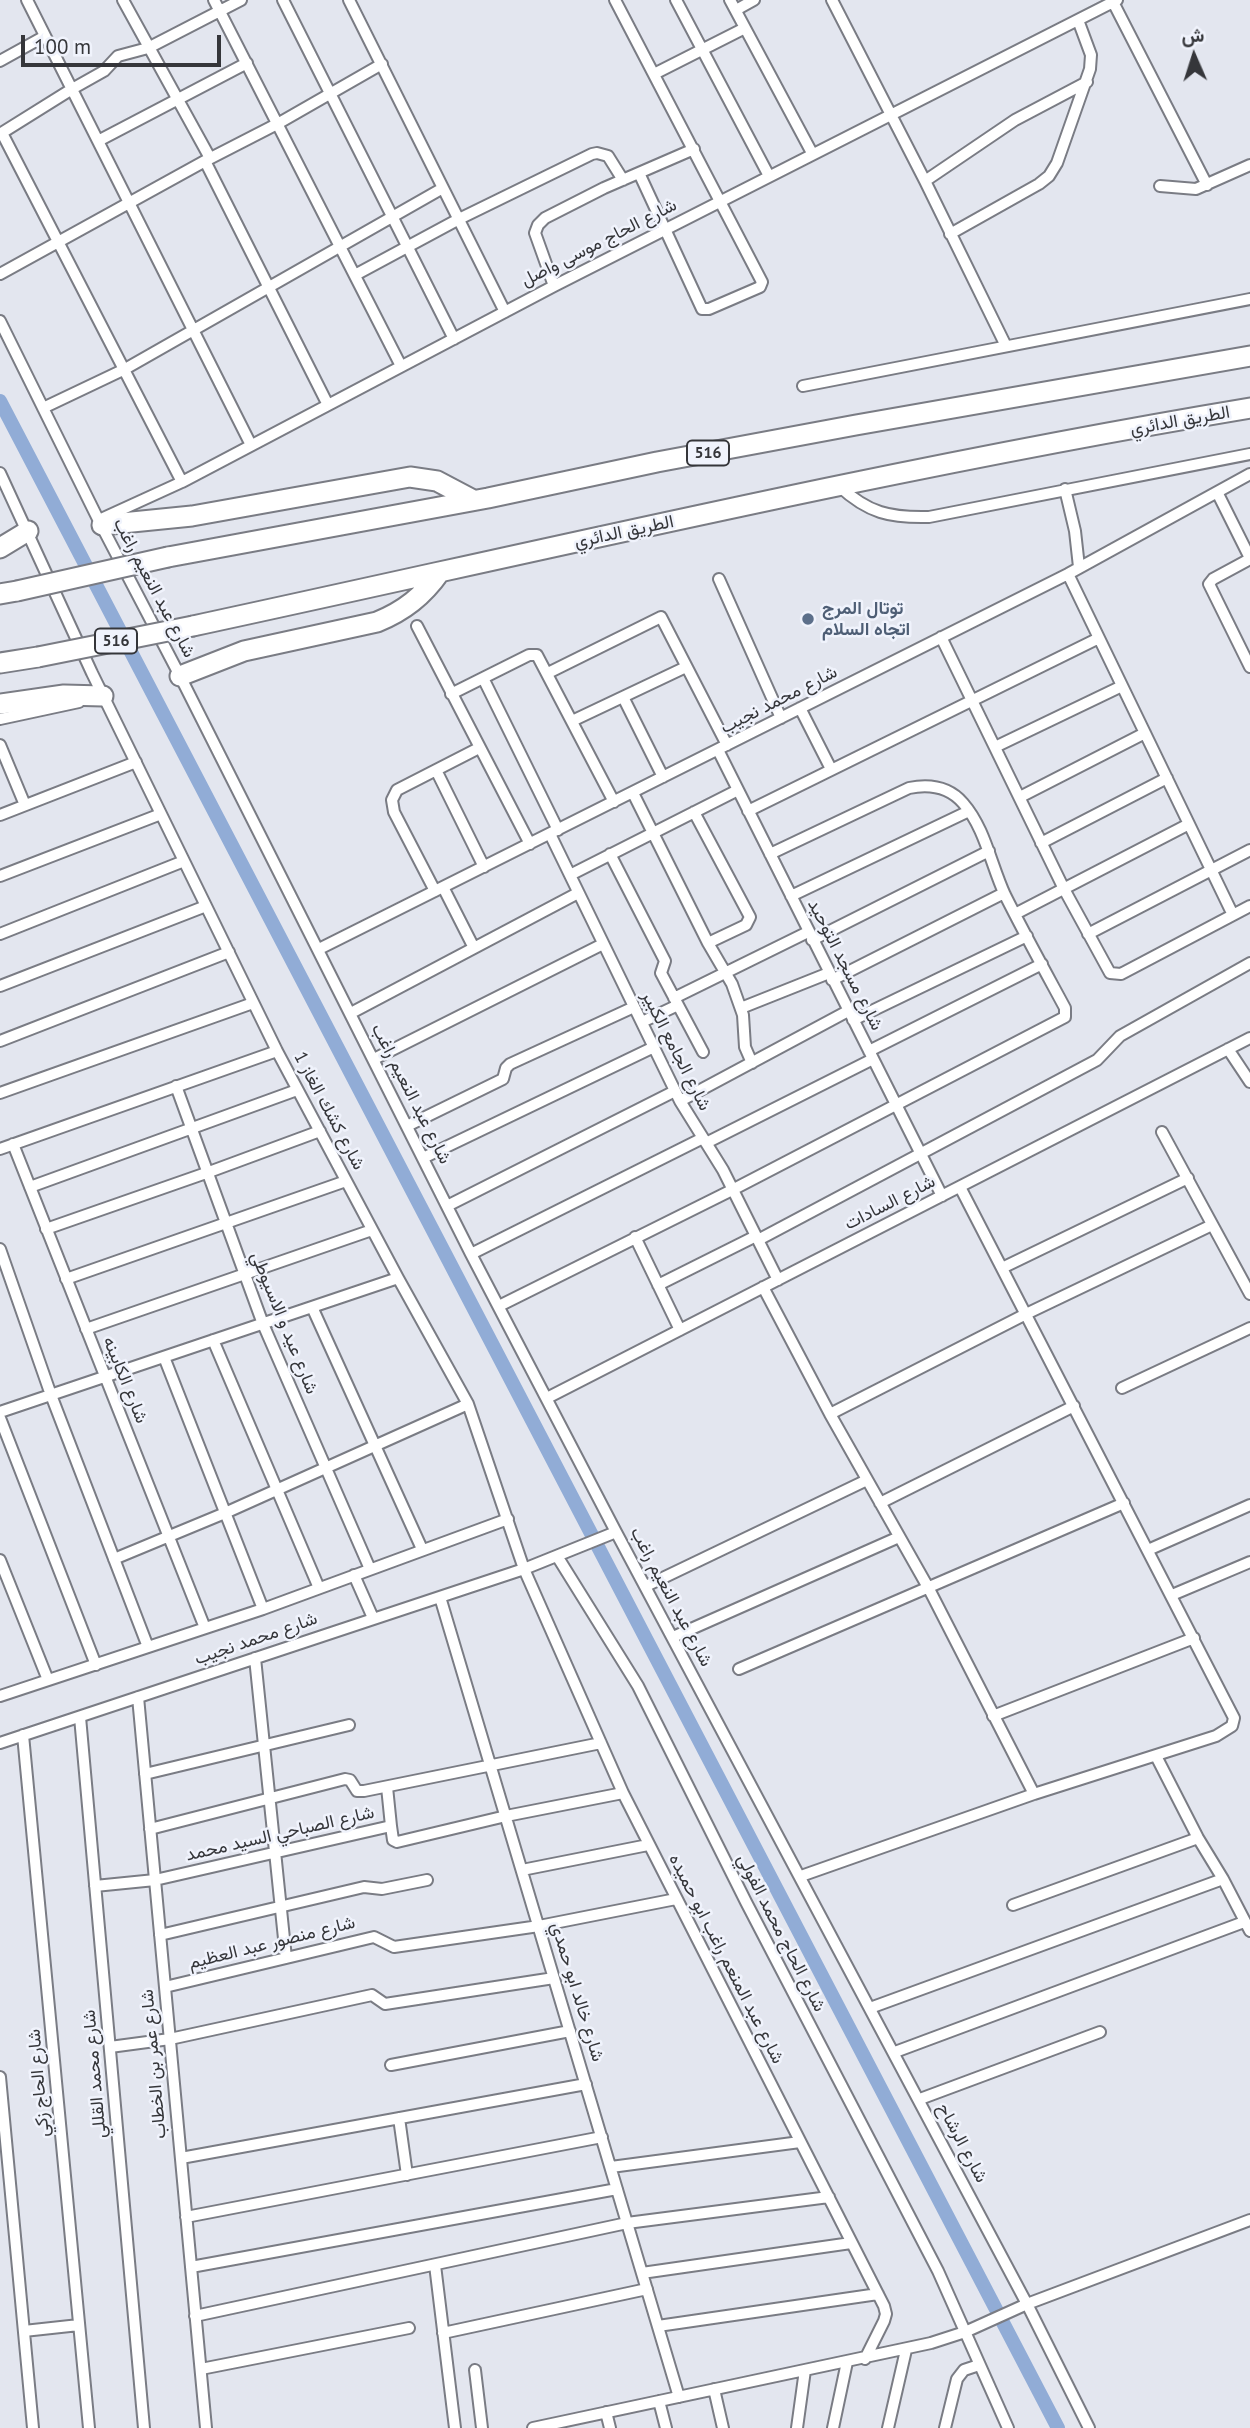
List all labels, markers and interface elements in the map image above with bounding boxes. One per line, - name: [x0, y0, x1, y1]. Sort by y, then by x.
- scale bar: [24, 21, 224, 65]
- north arrow: [1159, 21, 1229, 91]
- text: ش: [1181, 22, 1205, 48]
- text: 100 m: [34, 33, 91, 60]
- street label: شارع الحاج موسى واصل: [518, 194, 680, 292]
- street label: الطريق الدائري: [1128, 402, 1232, 440]
- road number: 516: [687, 440, 729, 466]
- street label: الطريق الدائري: [572, 511, 676, 553]
- street label: شارع عبد النعيم راغب: [108, 515, 200, 661]
- place label: توتال المرج اتجاه السلام: [822, 598, 910, 640]
- marker: توتال المرج اتجاه السلام: [800, 611, 816, 627]
- road number: 516: [95, 628, 137, 654]
- street label: شارع محمد نجيب: [717, 661, 841, 739]
- street label: شارع مسجد التوحيد: [803, 896, 887, 1034]
- street label: شارع الجامع الكبير: [637, 988, 715, 1114]
- street label: شارع عبد النعيم راغب: [366, 1020, 456, 1168]
- street label: شارع كشك الغاز 1: [289, 1048, 369, 1174]
- street label: شارع السادات: [841, 1171, 939, 1235]
- street label: شارع عيد و الاسيوطي: [246, 1249, 322, 1397]
- street label: شارع الكابينه: [98, 1334, 152, 1426]
- street label: شارع عبد النعيم راغب: [625, 1524, 717, 1670]
- street label: شارع محمد نجيب: [192, 1608, 320, 1670]
- street label: شارع الصباحي السيد محمد: [184, 1802, 376, 1866]
- street label: شارع عبد المنعم راغب ابو حميده: [664, 1851, 788, 2067]
- street label: شارع الحاج محمد الفولي: [732, 1851, 830, 2015]
- street label: شارع منصور عبد العظيم: [186, 1912, 358, 1974]
- street label: شارع خالد ابو حمدي: [546, 1920, 608, 2064]
- street label: شارع عمر بن الخطاب: [137, 1988, 171, 2140]
- street label: شارع محمد القللي: [79, 2009, 111, 2139]
- street label: شارع الحاج زكي: [24, 2028, 54, 2138]
- street label: شارع الرشاح: [932, 2100, 992, 2186]

